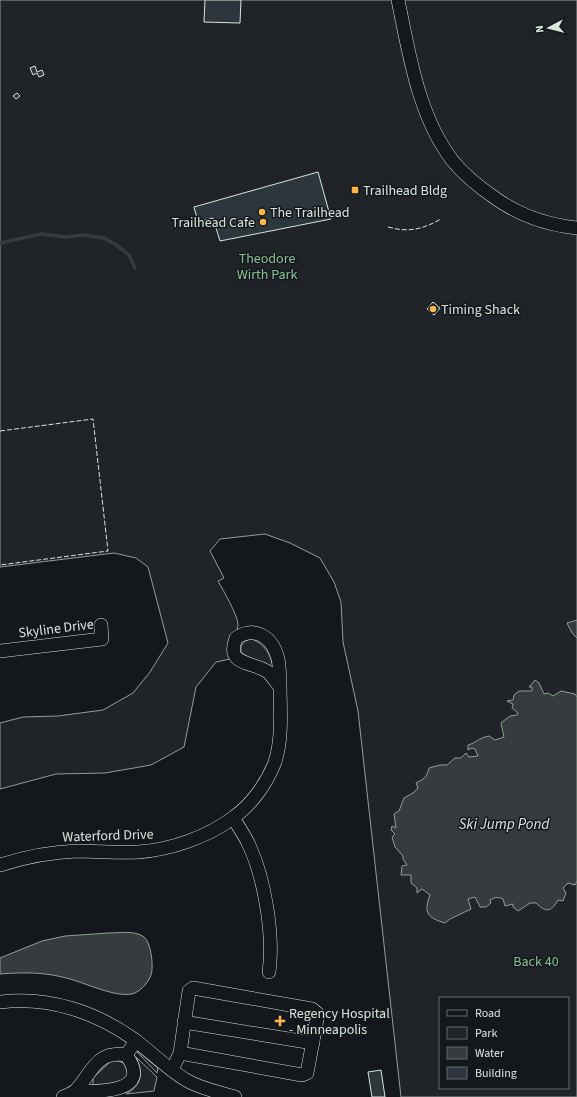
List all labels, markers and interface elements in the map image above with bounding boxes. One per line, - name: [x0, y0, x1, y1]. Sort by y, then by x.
- north arrow: [529, 8, 569, 48]
- text: N: [532, 25, 547, 34]
- place label: Trailhead Bldg: [363, 181, 447, 201]
- marker: Trailhead Bldg: [350, 185, 360, 195]
- place label: The Trailhead: [270, 203, 350, 223]
- marker: The Trailhead: [257, 207, 267, 217]
- place label: Trailhead Cafe: [172, 213, 255, 233]
- marker: Trailhead Cafe: [258, 217, 268, 227]
- park label: Theodore Wirth Park: [237, 249, 297, 285]
- place label: Timing Shack: [441, 300, 520, 320]
- marker: Timing Shack: [428, 304, 438, 314]
- street label: Skyline Drive: [17, 614, 95, 644]
- water label: Ski Jump Pond: [459, 814, 550, 835]
- street label: Waterford Drive: [62, 824, 154, 848]
- park label: Back 40: [513, 952, 559, 972]
- legend: [439, 997, 569, 1089]
- place label: Regency Hospital - Minneapolis: [289, 1004, 390, 1040]
- text: Road: [475, 1005, 501, 1022]
- marker: Regency Hospital - Minneapolis: [274, 1015, 286, 1027]
- text: Park: [475, 1025, 497, 1042]
- text: Water: [475, 1045, 505, 1062]
- text: Building: [475, 1065, 517, 1082]

